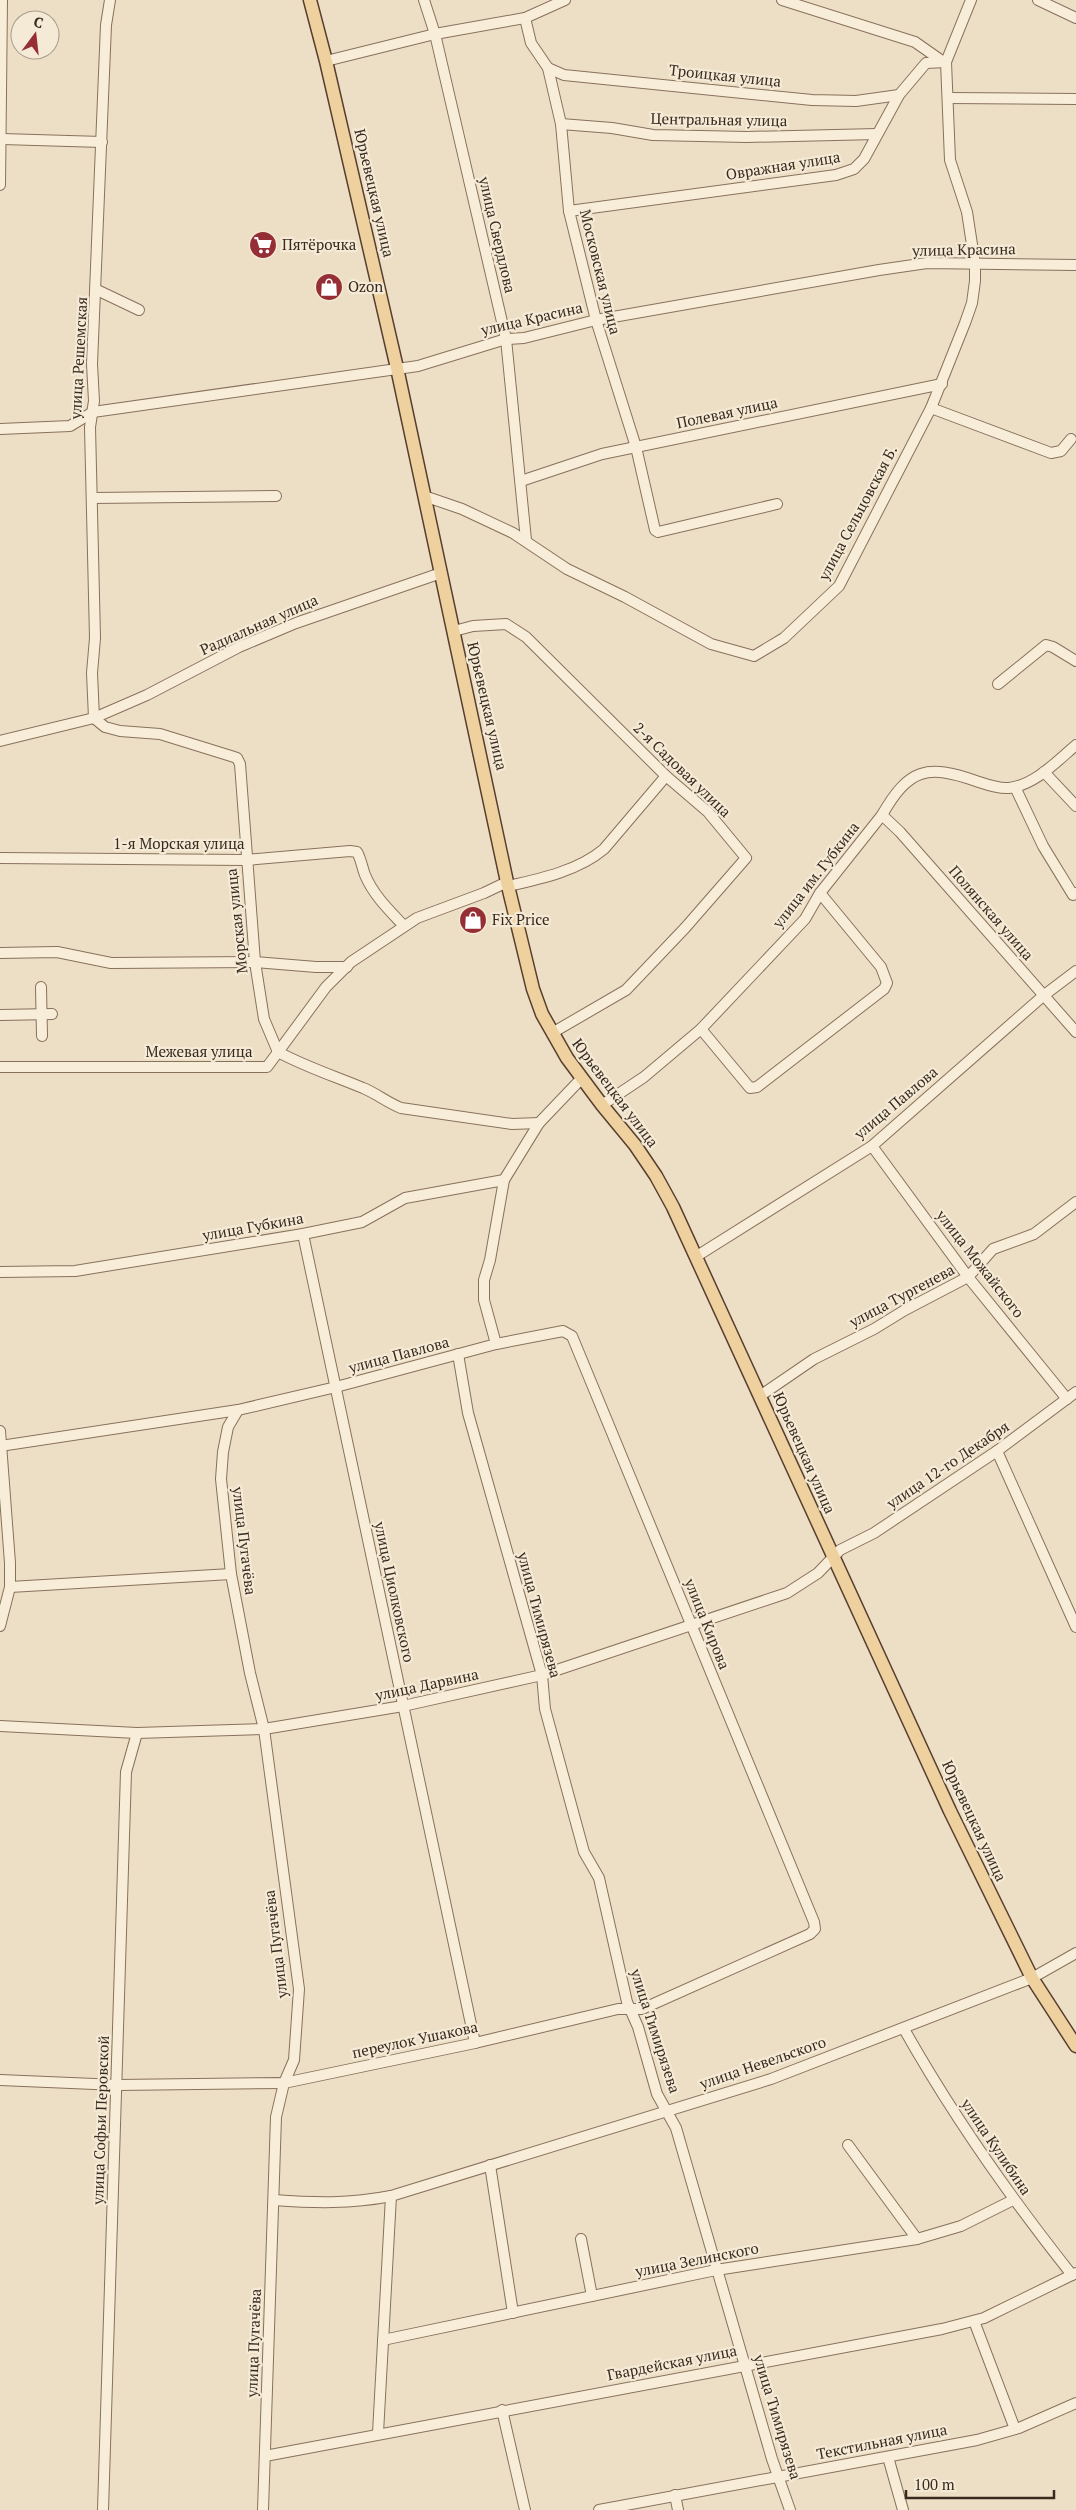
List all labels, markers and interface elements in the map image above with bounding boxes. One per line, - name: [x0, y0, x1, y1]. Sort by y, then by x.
- north arrow: [10, 10, 60, 60]
- text: С: [32, 12, 45, 32]
- street label: Троицкая улица: [668, 59, 783, 91]
- street label: Центральная улица: [651, 108, 788, 130]
- street label: Юрьевецкая улица: [350, 127, 400, 259]
- street label: Овражная улица: [724, 146, 842, 184]
- street label: улица Свердлова: [475, 174, 521, 295]
- street label: Московская улица: [576, 207, 626, 337]
- supermarket icon: Пятёрочка: [248, 230, 278, 260]
- place label: Пятёрочка: [282, 234, 357, 254]
- street label: улица Красина: [911, 238, 1016, 260]
- shop icon: Ozon: [314, 272, 344, 302]
- place label: Ozon: [348, 276, 383, 296]
- street label: улица Решемская: [65, 296, 91, 421]
- street label: улица Красина: [478, 297, 585, 340]
- street label: Полевая улица: [674, 391, 780, 432]
- street label: улица Сельцовская Б.: [813, 442, 901, 584]
- street label: Радиальная улица: [196, 589, 321, 659]
- street label: Юрьевецкая улица: [463, 640, 513, 772]
- street label: 2-я Садовая улица: [630, 717, 736, 821]
- street label: улица им. Губкина: [767, 817, 863, 932]
- street label: 1-я Морская улица: [113, 833, 245, 853]
- street label: Полянская улица: [945, 861, 1039, 964]
- street label: Морская улица: [221, 867, 251, 975]
- shop icon: Fix Price: [458, 905, 488, 935]
- place label: Fix Price: [492, 909, 550, 929]
- street label: Юрьевецкая улица: [568, 1034, 664, 1151]
- street label: Межевая улица: [146, 1041, 253, 1061]
- street label: улица Павлова: [849, 1061, 942, 1144]
- street label: улица Можайского: [932, 1205, 1029, 1321]
- street label: улица Губкина: [200, 1207, 305, 1245]
- street label: улица Тургенева: [844, 1259, 958, 1332]
- street label: улица Павлова: [345, 1331, 452, 1377]
- street label: Юрьевецкая улица: [769, 1389, 841, 1517]
- street label: улица 12-го Декабря: [882, 1416, 1013, 1513]
- street label: улица Пугачёва: [228, 1485, 262, 1597]
- street label: улица Циолковского: [370, 1519, 420, 1664]
- street label: улица Тимирязева: [513, 1549, 567, 1680]
- street label: улица Кирова: [680, 1574, 735, 1672]
- street label: улица Дарвина: [372, 1663, 481, 1705]
- street label: Юрьевецкая улица: [938, 1757, 1012, 1885]
- street label: улица Пугачёва: [258, 1888, 292, 2000]
- street label: улица Тимирязева: [626, 1965, 686, 2096]
- street label: переулок Ушакова: [350, 2016, 480, 2062]
- street label: улица Невельского: [696, 2031, 828, 2093]
- street label: улица Софьи Перовской: [87, 2035, 113, 2206]
- street label: улица Кулибина: [957, 2093, 1037, 2199]
- street label: улица Зелинского: [633, 2237, 760, 2281]
- street label: улица Пугачёва: [241, 2288, 265, 2399]
- street label: Гвардейская улица: [605, 2340, 739, 2384]
- street label: улица Тимирязева: [749, 2351, 807, 2482]
- street label: Текстильная улица: [815, 2418, 949, 2463]
- scale bar: [906, 2468, 1054, 2500]
- text: 100 m: [914, 2474, 955, 2494]

